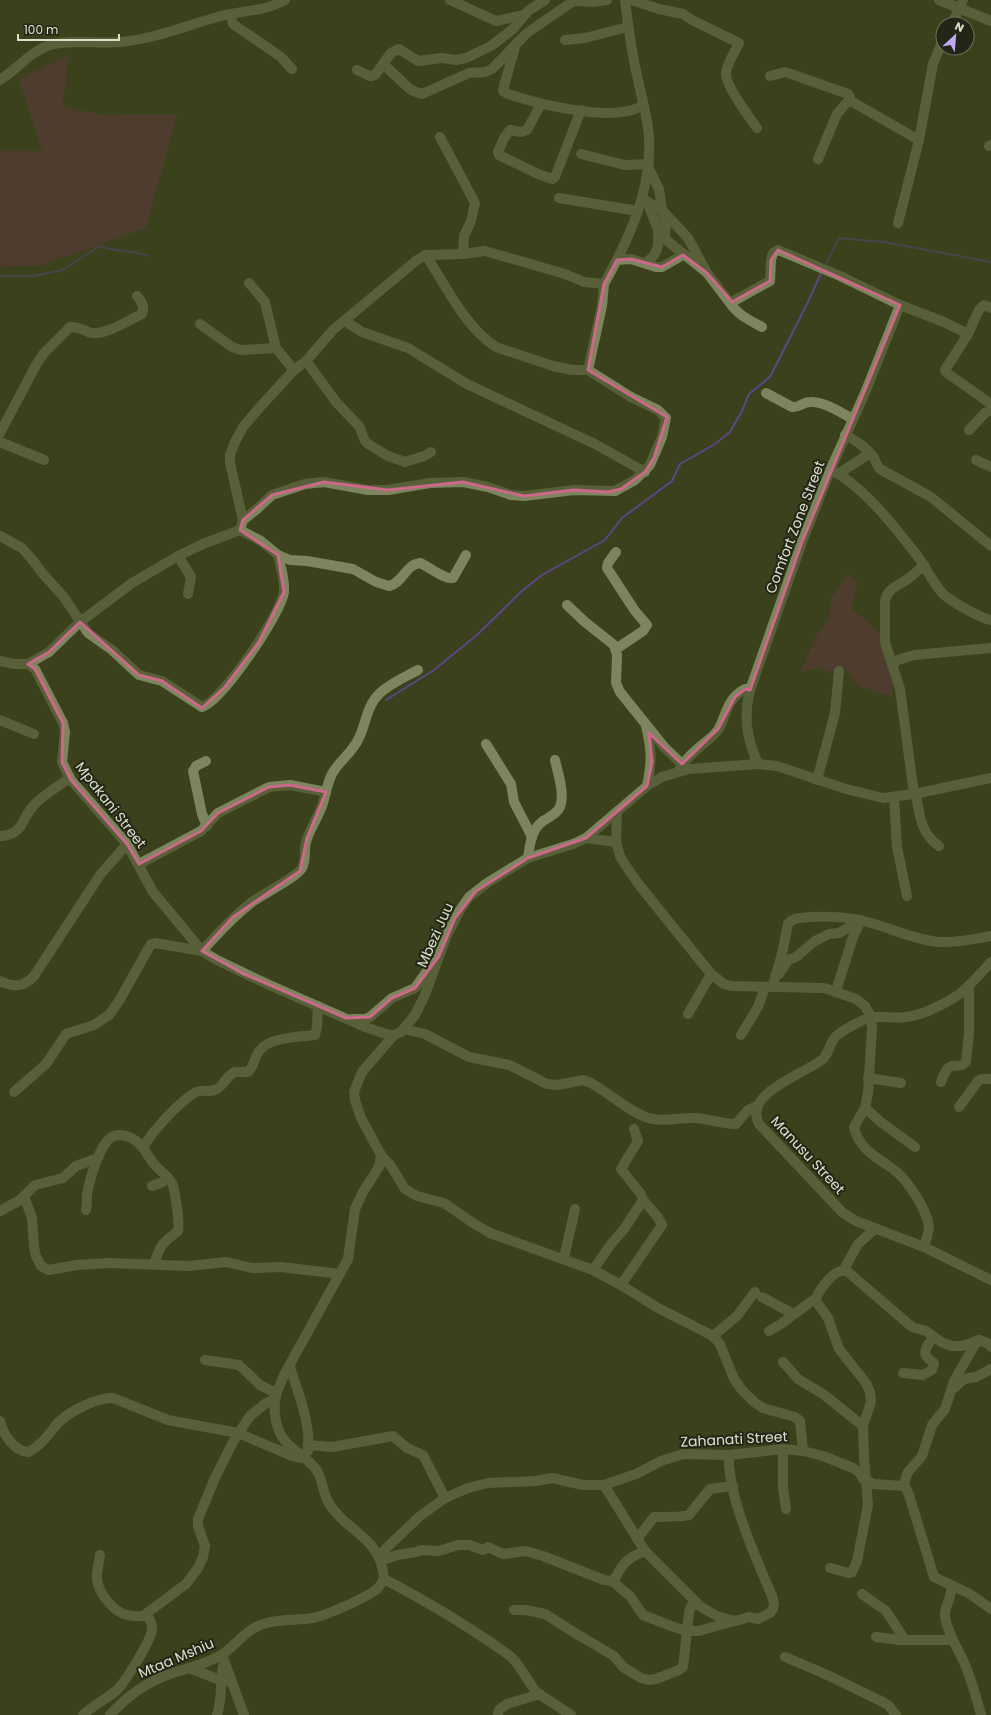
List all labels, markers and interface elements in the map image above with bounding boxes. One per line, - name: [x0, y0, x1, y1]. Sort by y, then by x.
- scale bar: [18, 16, 119, 42]
- north arrow: [935, 16, 975, 56]
- text: N: [952, 18, 967, 36]
- text: 100 m: [24, 21, 58, 38]
- street label: Comfort Zone Street: [760, 458, 830, 596]
- street label: Mpakani Street: [71, 758, 151, 852]
- street label: Mbezi Juu: [412, 899, 458, 971]
- street label: Manusu Street: [766, 1111, 850, 1199]
- street label: Zahanati Street: [680, 1426, 788, 1452]
- street label: Mtaa Mshiu: [135, 1633, 217, 1683]

